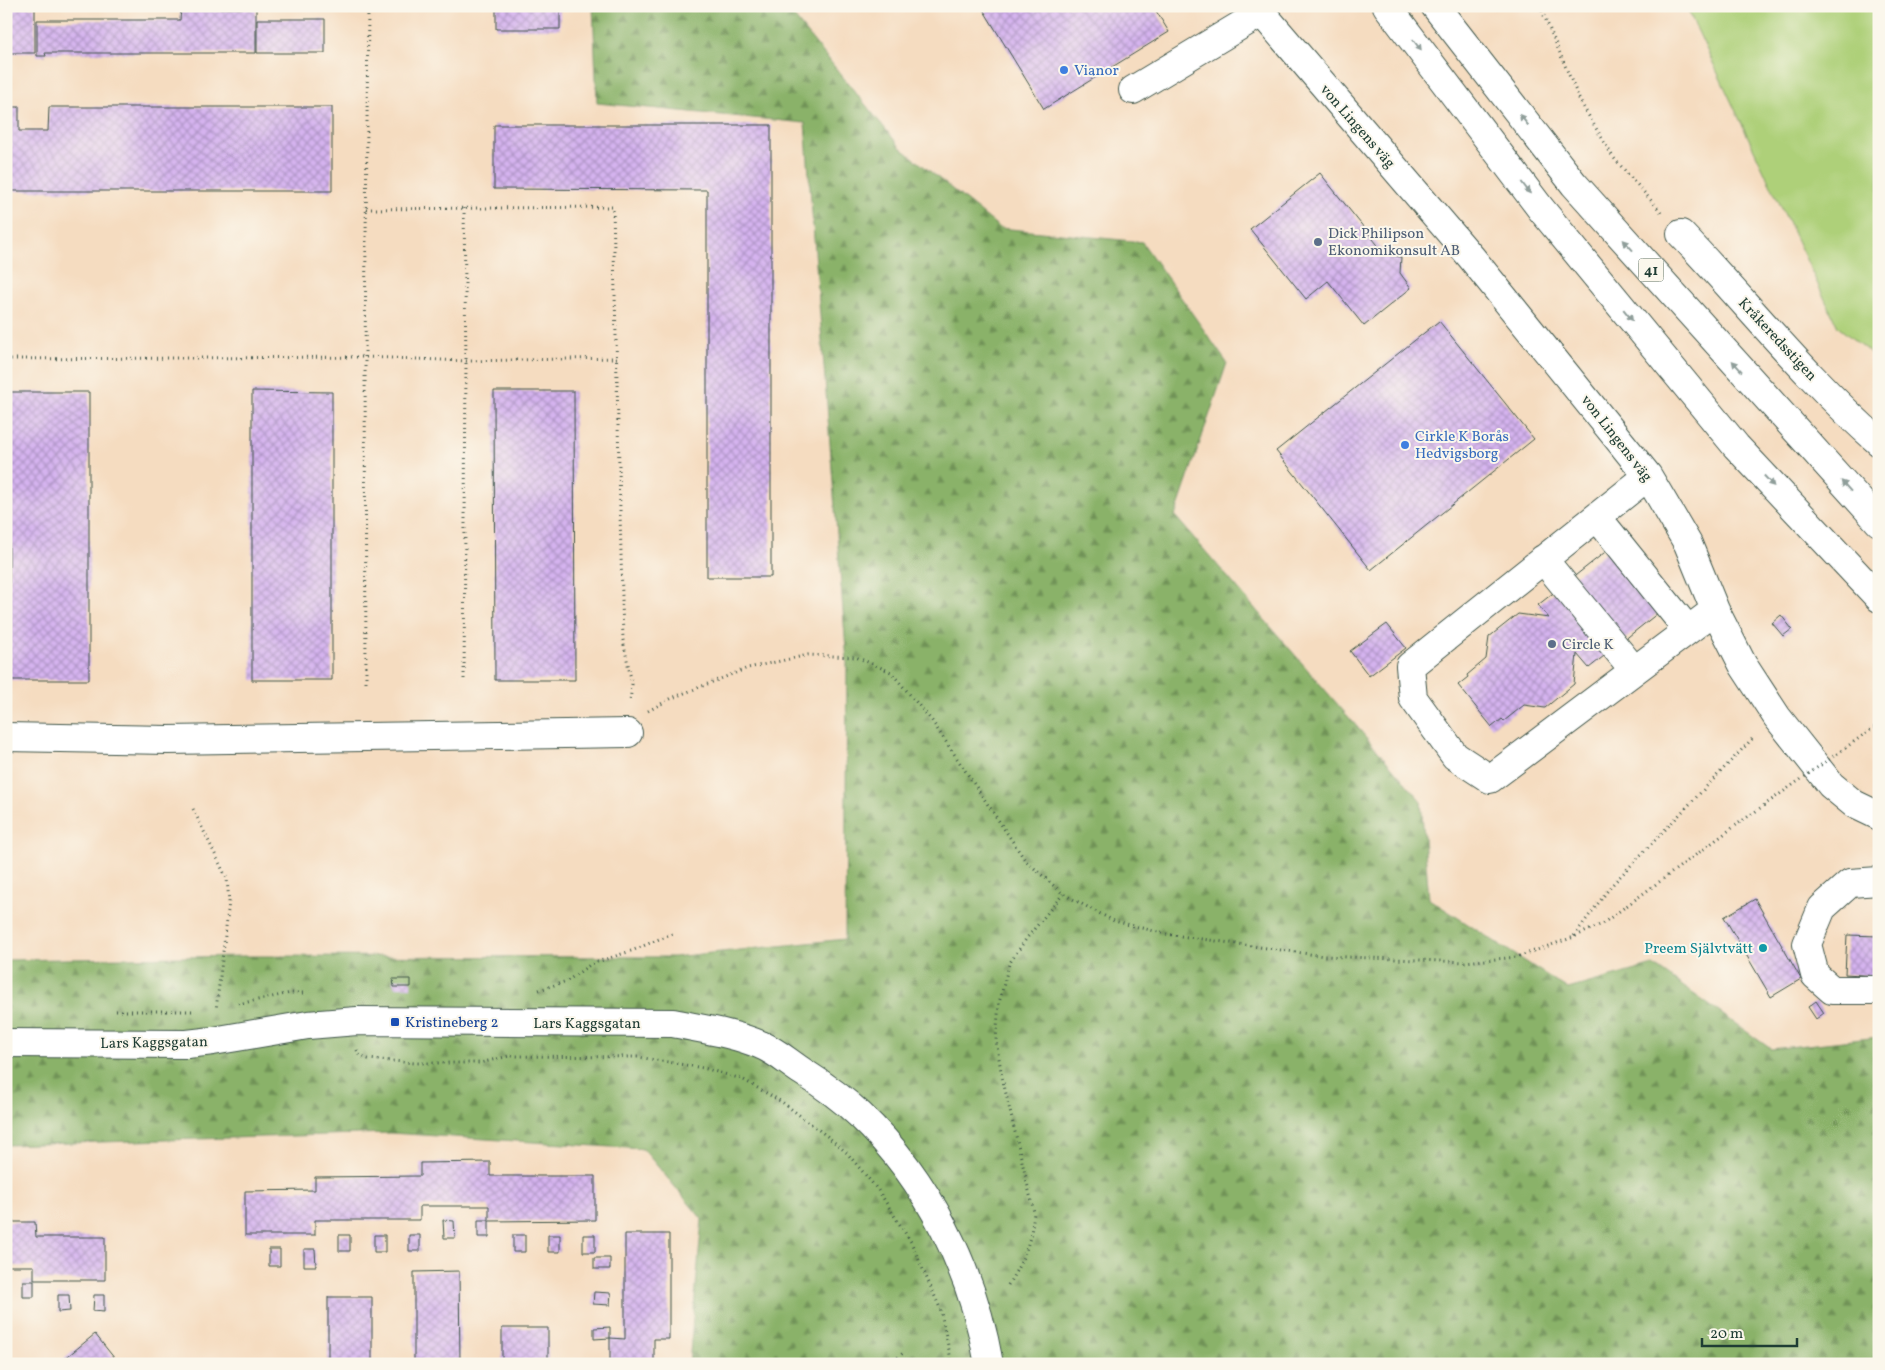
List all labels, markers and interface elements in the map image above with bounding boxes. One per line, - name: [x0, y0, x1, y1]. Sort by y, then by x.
- one-way arrow: [1411, 38, 1422, 51]
- place label: Vianor: [1074, 61, 1119, 82]
- marker: Vianor: [1058, 64, 1070, 76]
- street label: von Lingens väg: [1314, 80, 1400, 174]
- one-way arrow: [1519, 114, 1530, 127]
- one-way arrow: [1520, 181, 1531, 194]
- place label: Dick Philipson Ekonomikonsult AB: [1328, 224, 1460, 262]
- marker: Dick Philipson Ekonomikonsult AB: [1312, 236, 1324, 248]
- one-way arrow: [1623, 238, 1634, 251]
- road number: 41: [1638, 258, 1664, 282]
- street label: Kråkeredsstigen: [1733, 294, 1821, 386]
- one-way arrow: [1622, 308, 1634, 320]
- one-way arrow: [1731, 360, 1743, 372]
- street label: von Lingens väg: [1575, 391, 1657, 487]
- place label: Cirkle K Borås Hedvigsborg: [1415, 427, 1509, 465]
- marker: Cirkle K Borås Hedvigsborg: [1399, 439, 1411, 451]
- one-way arrow: [1763, 475, 1775, 487]
- one-way arrow: [1840, 481, 1852, 493]
- place label: Circle K: [1562, 635, 1614, 656]
- marker: Circle K: [1546, 638, 1558, 650]
- place label: Preem Självtvätt: [1644, 939, 1753, 960]
- marker: Preem Självtvätt: [1757, 942, 1769, 954]
- place label: Kristineberg 2: [405, 1013, 499, 1034]
- street label: Lars Kaggsgatan: [533, 1014, 641, 1035]
- marker: Kristineberg 2: [389, 1016, 401, 1028]
- street label: Lars Kaggsgatan: [100, 1032, 208, 1055]
- scale bar: [1702, 1315, 1798, 1347]
- text: 20 m: [1710, 1324, 1743, 1345]

